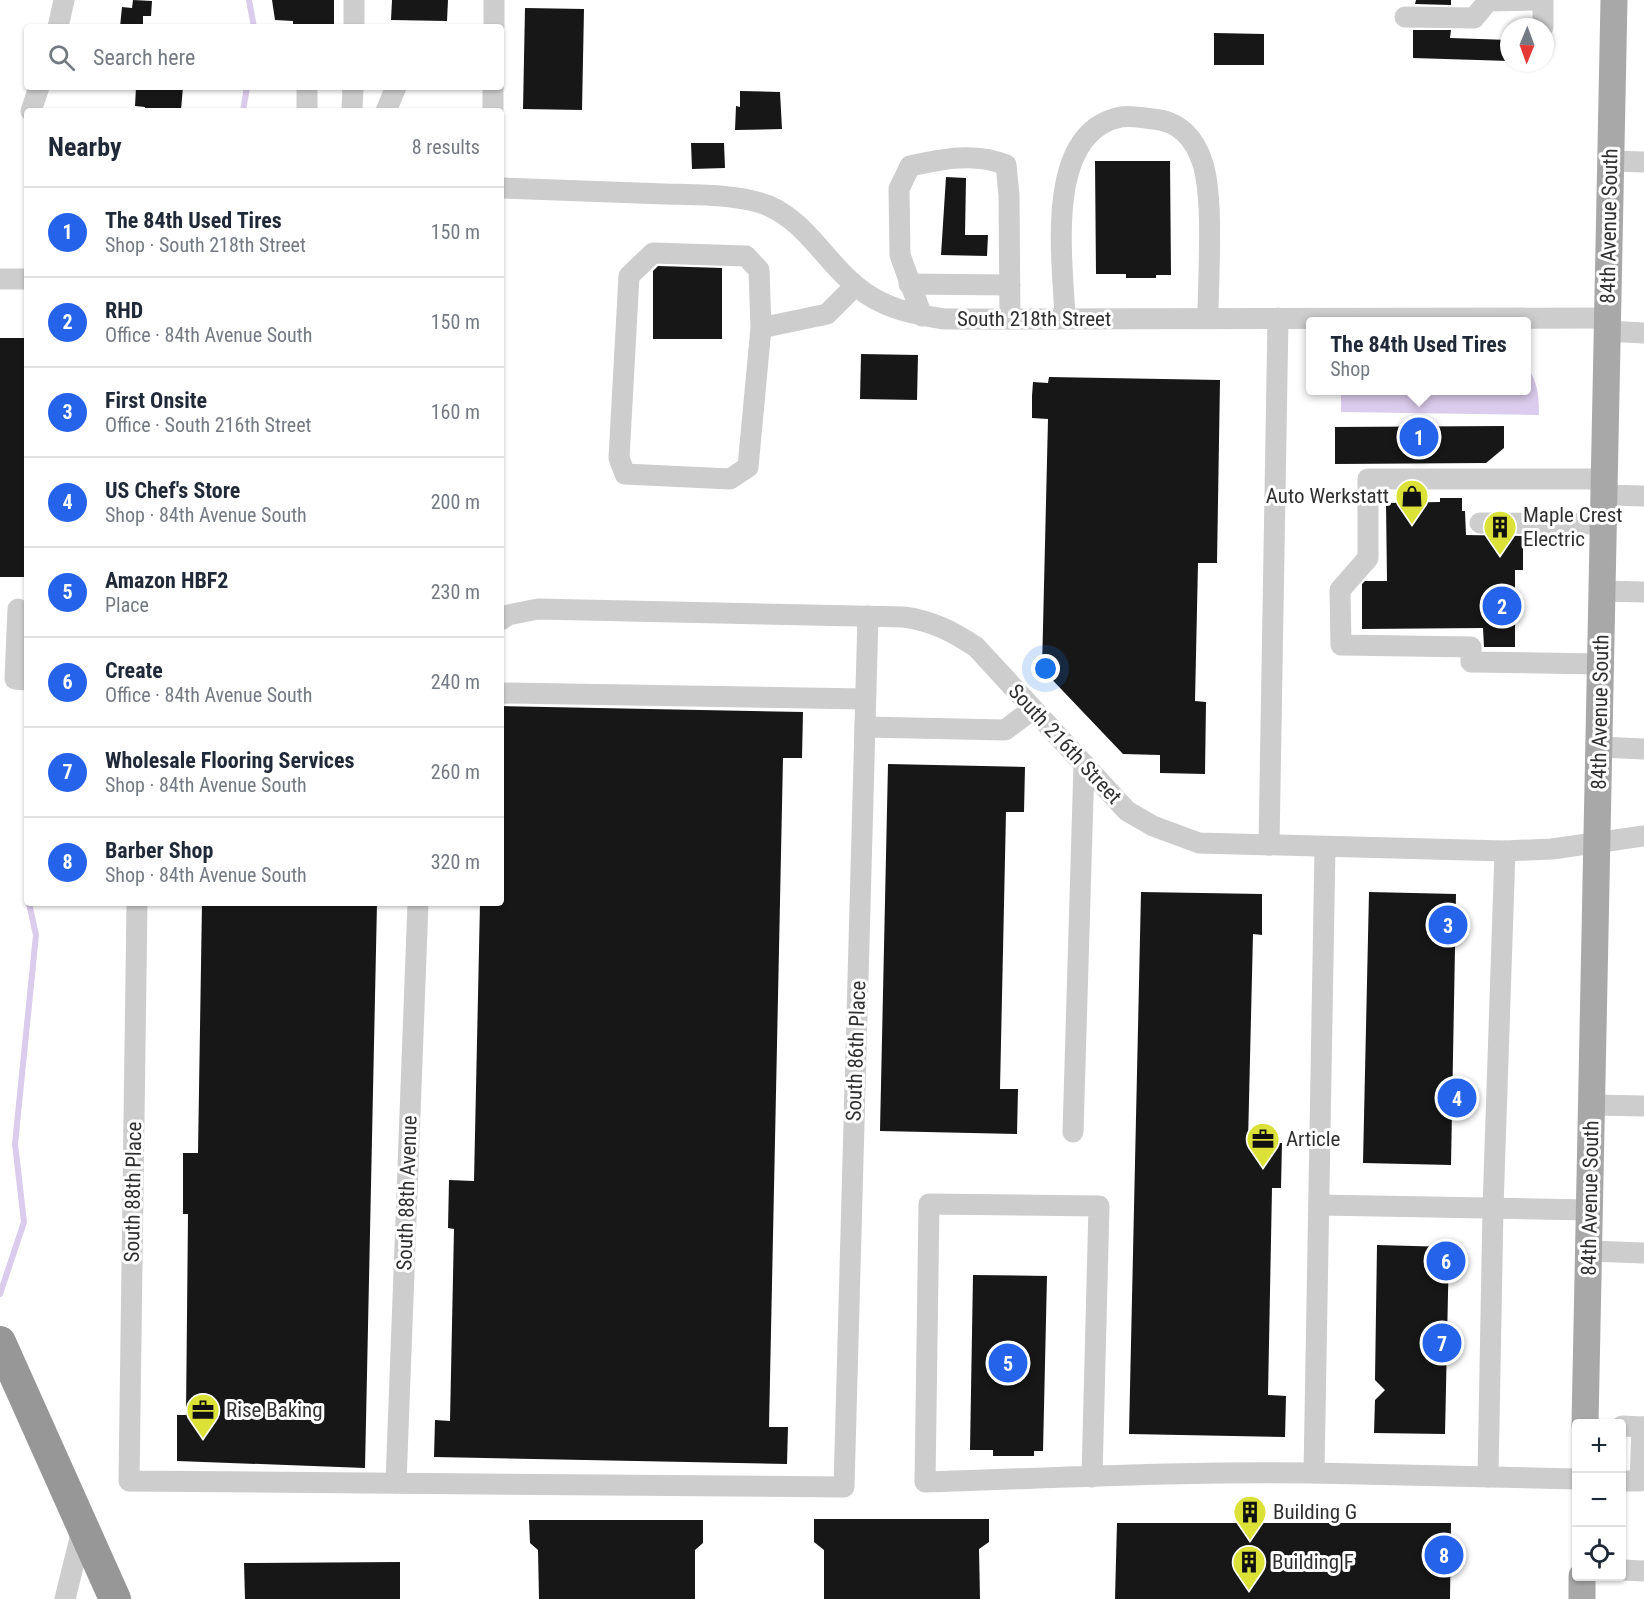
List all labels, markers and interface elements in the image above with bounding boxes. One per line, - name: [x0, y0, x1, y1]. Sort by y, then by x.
- north arrow: [1500, 18, 1554, 72]
- search box: [24, 24, 504, 90]
- icon: search: [45, 41, 78, 74]
- text: Search here: [93, 45, 195, 70]
- text: Nearby: [48, 132, 122, 162]
- text: 8 results: [412, 135, 480, 159]
- street label: 84th Avenue South: [1596, 148, 1622, 304]
- text: The 84th Used Tires: [105, 208, 282, 233]
- text: 1: [62, 220, 73, 244]
- text: 150 m: [431, 220, 480, 244]
- text: Shop · South 218th Street: [105, 233, 306, 257]
- text: RHD: [105, 298, 143, 323]
- street label: South 218th Street: [957, 307, 1111, 331]
- text: 2: [62, 310, 73, 334]
- text: 150 m: [431, 310, 480, 334]
- popup: [1306, 317, 1531, 395]
- text: Office · 84th Avenue South: [105, 323, 312, 347]
- text: The 84th Used Tires: [1330, 332, 1507, 357]
- text: Shop: [1330, 357, 1370, 381]
- text: First Onsite: [105, 388, 207, 413]
- text: 3: [62, 400, 73, 424]
- text: 160 m: [431, 400, 480, 424]
- text: Office · South 216th Street: [105, 413, 311, 437]
- pin: 1: [1400, 414, 1438, 460]
- text: US Chef's Store: [105, 478, 240, 503]
- shop icon: Auto Werkstatt: [1394, 478, 1430, 525]
- place label: Auto Werkstatt: [1266, 484, 1389, 508]
- text: 4: [62, 490, 73, 514]
- text: 200 m: [431, 490, 480, 514]
- text: Shop · 84th Avenue South: [105, 503, 307, 527]
- place label: Maple Crest Electric: [1523, 503, 1623, 551]
- building icon: Maple Crest Electric: [1482, 509, 1518, 556]
- text: Amazon HBF2: [105, 568, 228, 593]
- text: 5: [62, 580, 73, 604]
- text: 230 m: [431, 580, 480, 604]
- pin: 2: [1482, 584, 1522, 628]
- text: Place: [105, 593, 149, 617]
- street label: 84th Avenue South: [1587, 634, 1613, 790]
- your location: [1031, 654, 1060, 683]
- text: Create: [105, 658, 163, 683]
- text: 6: [62, 670, 73, 694]
- text: 240 m: [431, 670, 480, 694]
- street label: South 216th Street: [1004, 679, 1126, 809]
- text: Office · 84th Avenue South: [105, 683, 312, 707]
- text: Wholesale Flooring Services: [105, 748, 354, 773]
- text: 7: [62, 760, 73, 784]
- text: 260 m: [431, 760, 480, 784]
- text: Shop · 84th Avenue South: [105, 773, 307, 797]
- text: Barber Shop: [105, 838, 213, 863]
- text: 8: [62, 850, 73, 874]
- text: 320 m: [431, 850, 480, 874]
- text: Shop · 84th Avenue South: [105, 863, 307, 887]
- pin: 3: [1428, 902, 1468, 948]
- street label: South 86th Place: [842, 980, 870, 1122]
- pin: 4: [1438, 1076, 1476, 1120]
- street label: South 88th Avenue: [392, 1115, 422, 1271]
- street label: 84th Avenue South: [1577, 1120, 1603, 1276]
- street label: South 88th Place: [120, 1121, 146, 1263]
- office icon: Article: [1245, 1121, 1281, 1168]
- place label: Article: [1286, 1127, 1341, 1151]
- pin: 6: [1426, 1238, 1466, 1284]
- pin: 7: [1422, 1320, 1462, 1366]
- pin: 5: [988, 1340, 1028, 1386]
- office icon: Rise Baking: [185, 1392, 221, 1439]
- place label: Rise Baking: [226, 1398, 323, 1422]
- map controls: [1572, 1419, 1626, 1581]
- button: +: [1572, 1419, 1626, 1473]
- button: −: [1572, 1473, 1626, 1527]
- building icon: Building G: [1232, 1494, 1268, 1541]
- place label: Building G: [1273, 1500, 1357, 1524]
- button: locate: [1572, 1527, 1626, 1581]
- pin: 8: [1424, 1532, 1464, 1578]
- building icon: Building F: [1231, 1544, 1267, 1591]
- place label: Building F: [1272, 1550, 1354, 1574]

